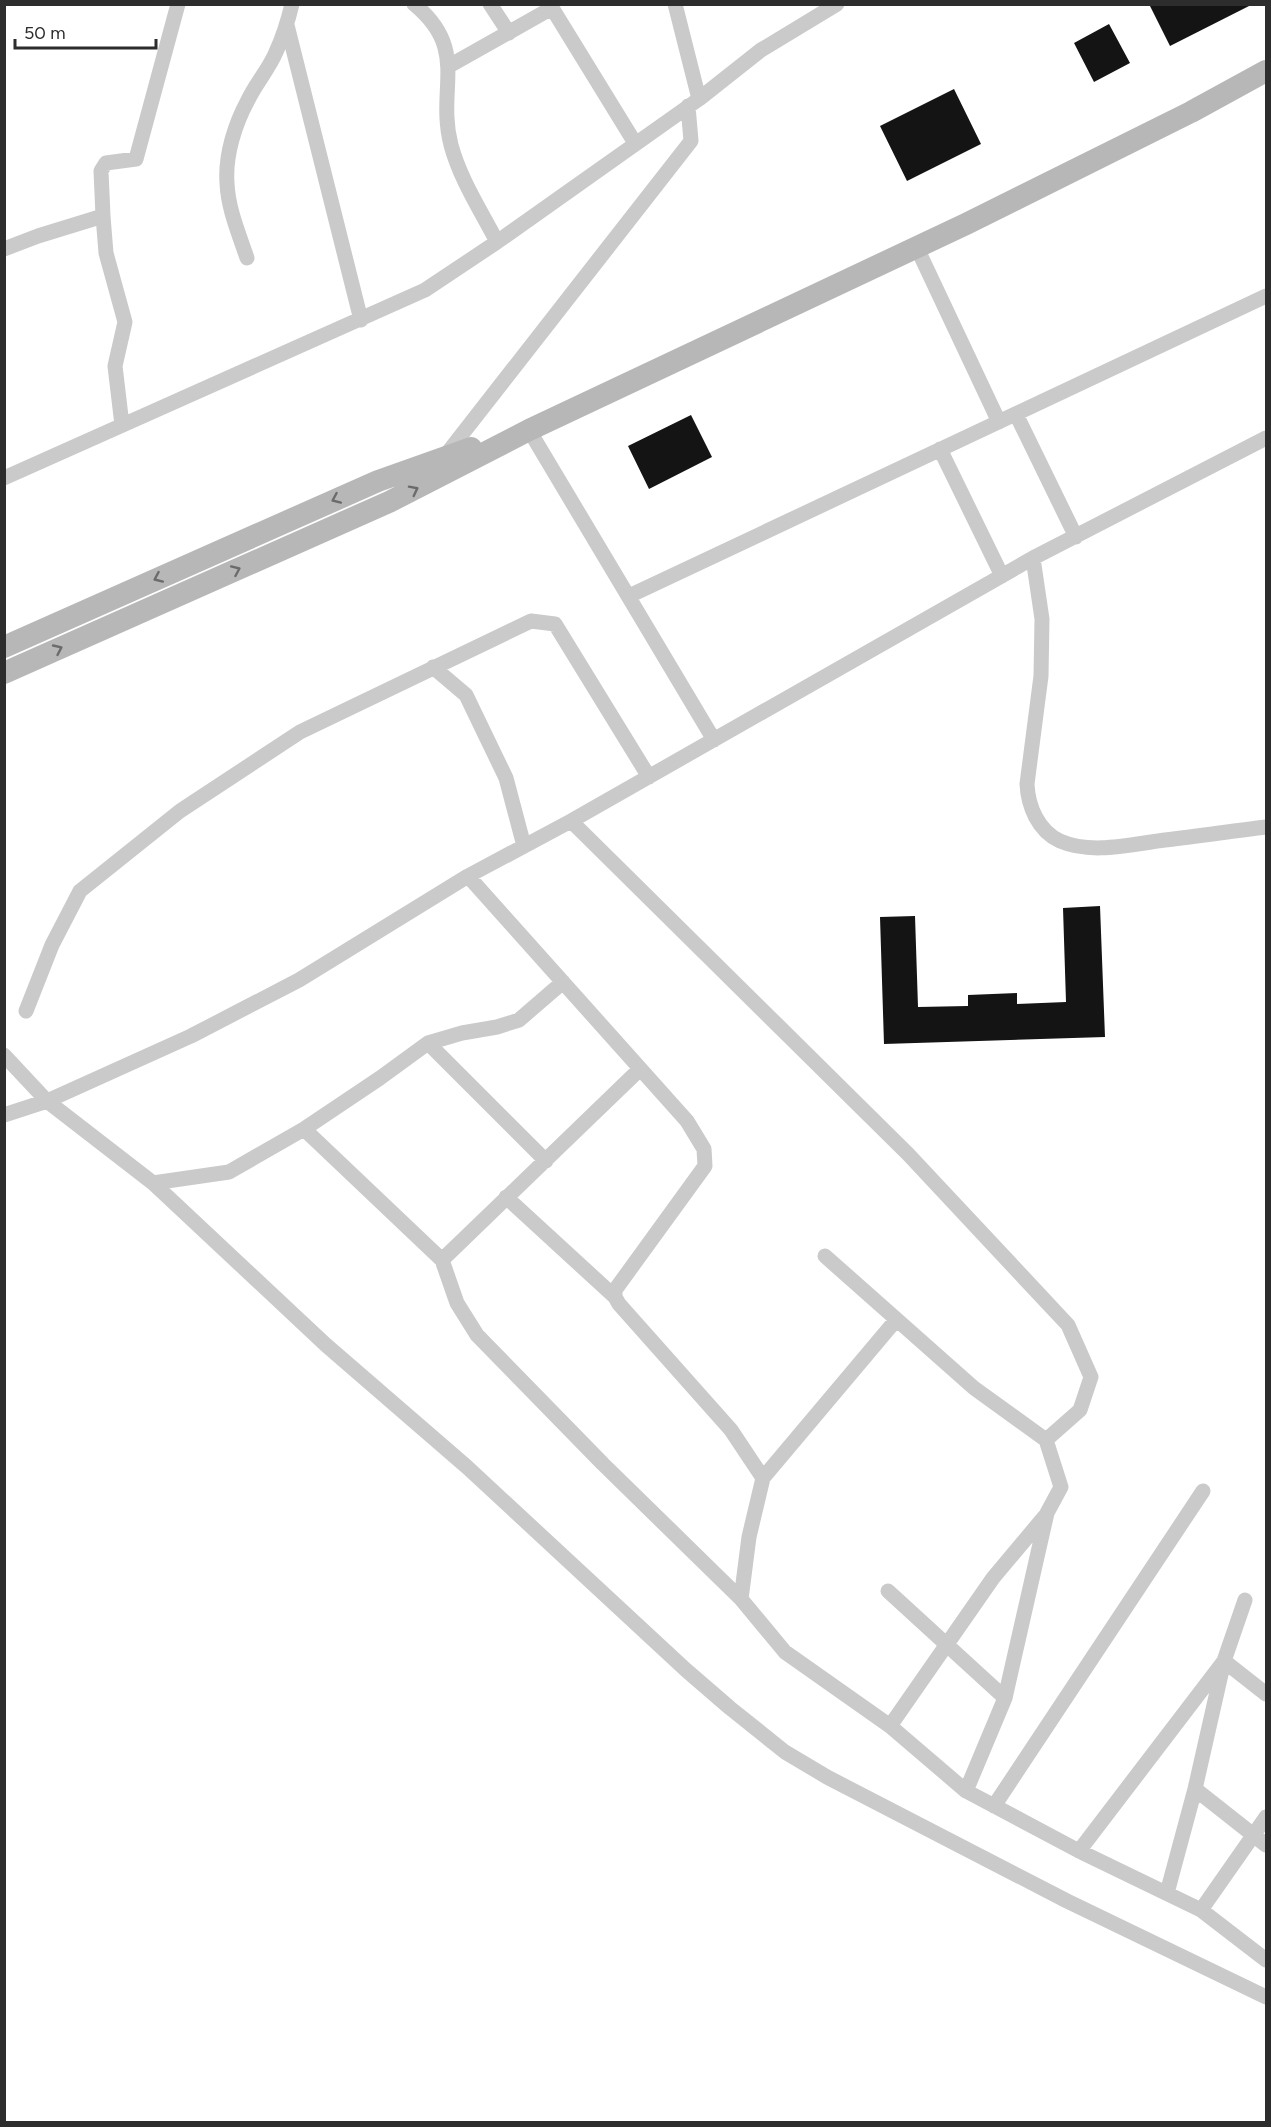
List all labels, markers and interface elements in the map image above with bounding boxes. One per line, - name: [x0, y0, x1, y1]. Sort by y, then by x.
- scale bar: [15, 12, 156, 50]
- text: 50 m: [24, 22, 66, 44]
- one-way arrow: [407, 485, 418, 497]
- one-way arrow: [332, 492, 343, 504]
- one-way arrow: [230, 565, 241, 577]
- one-way arrow: [153, 571, 164, 583]
- one-way arrow: [51, 644, 62, 656]

